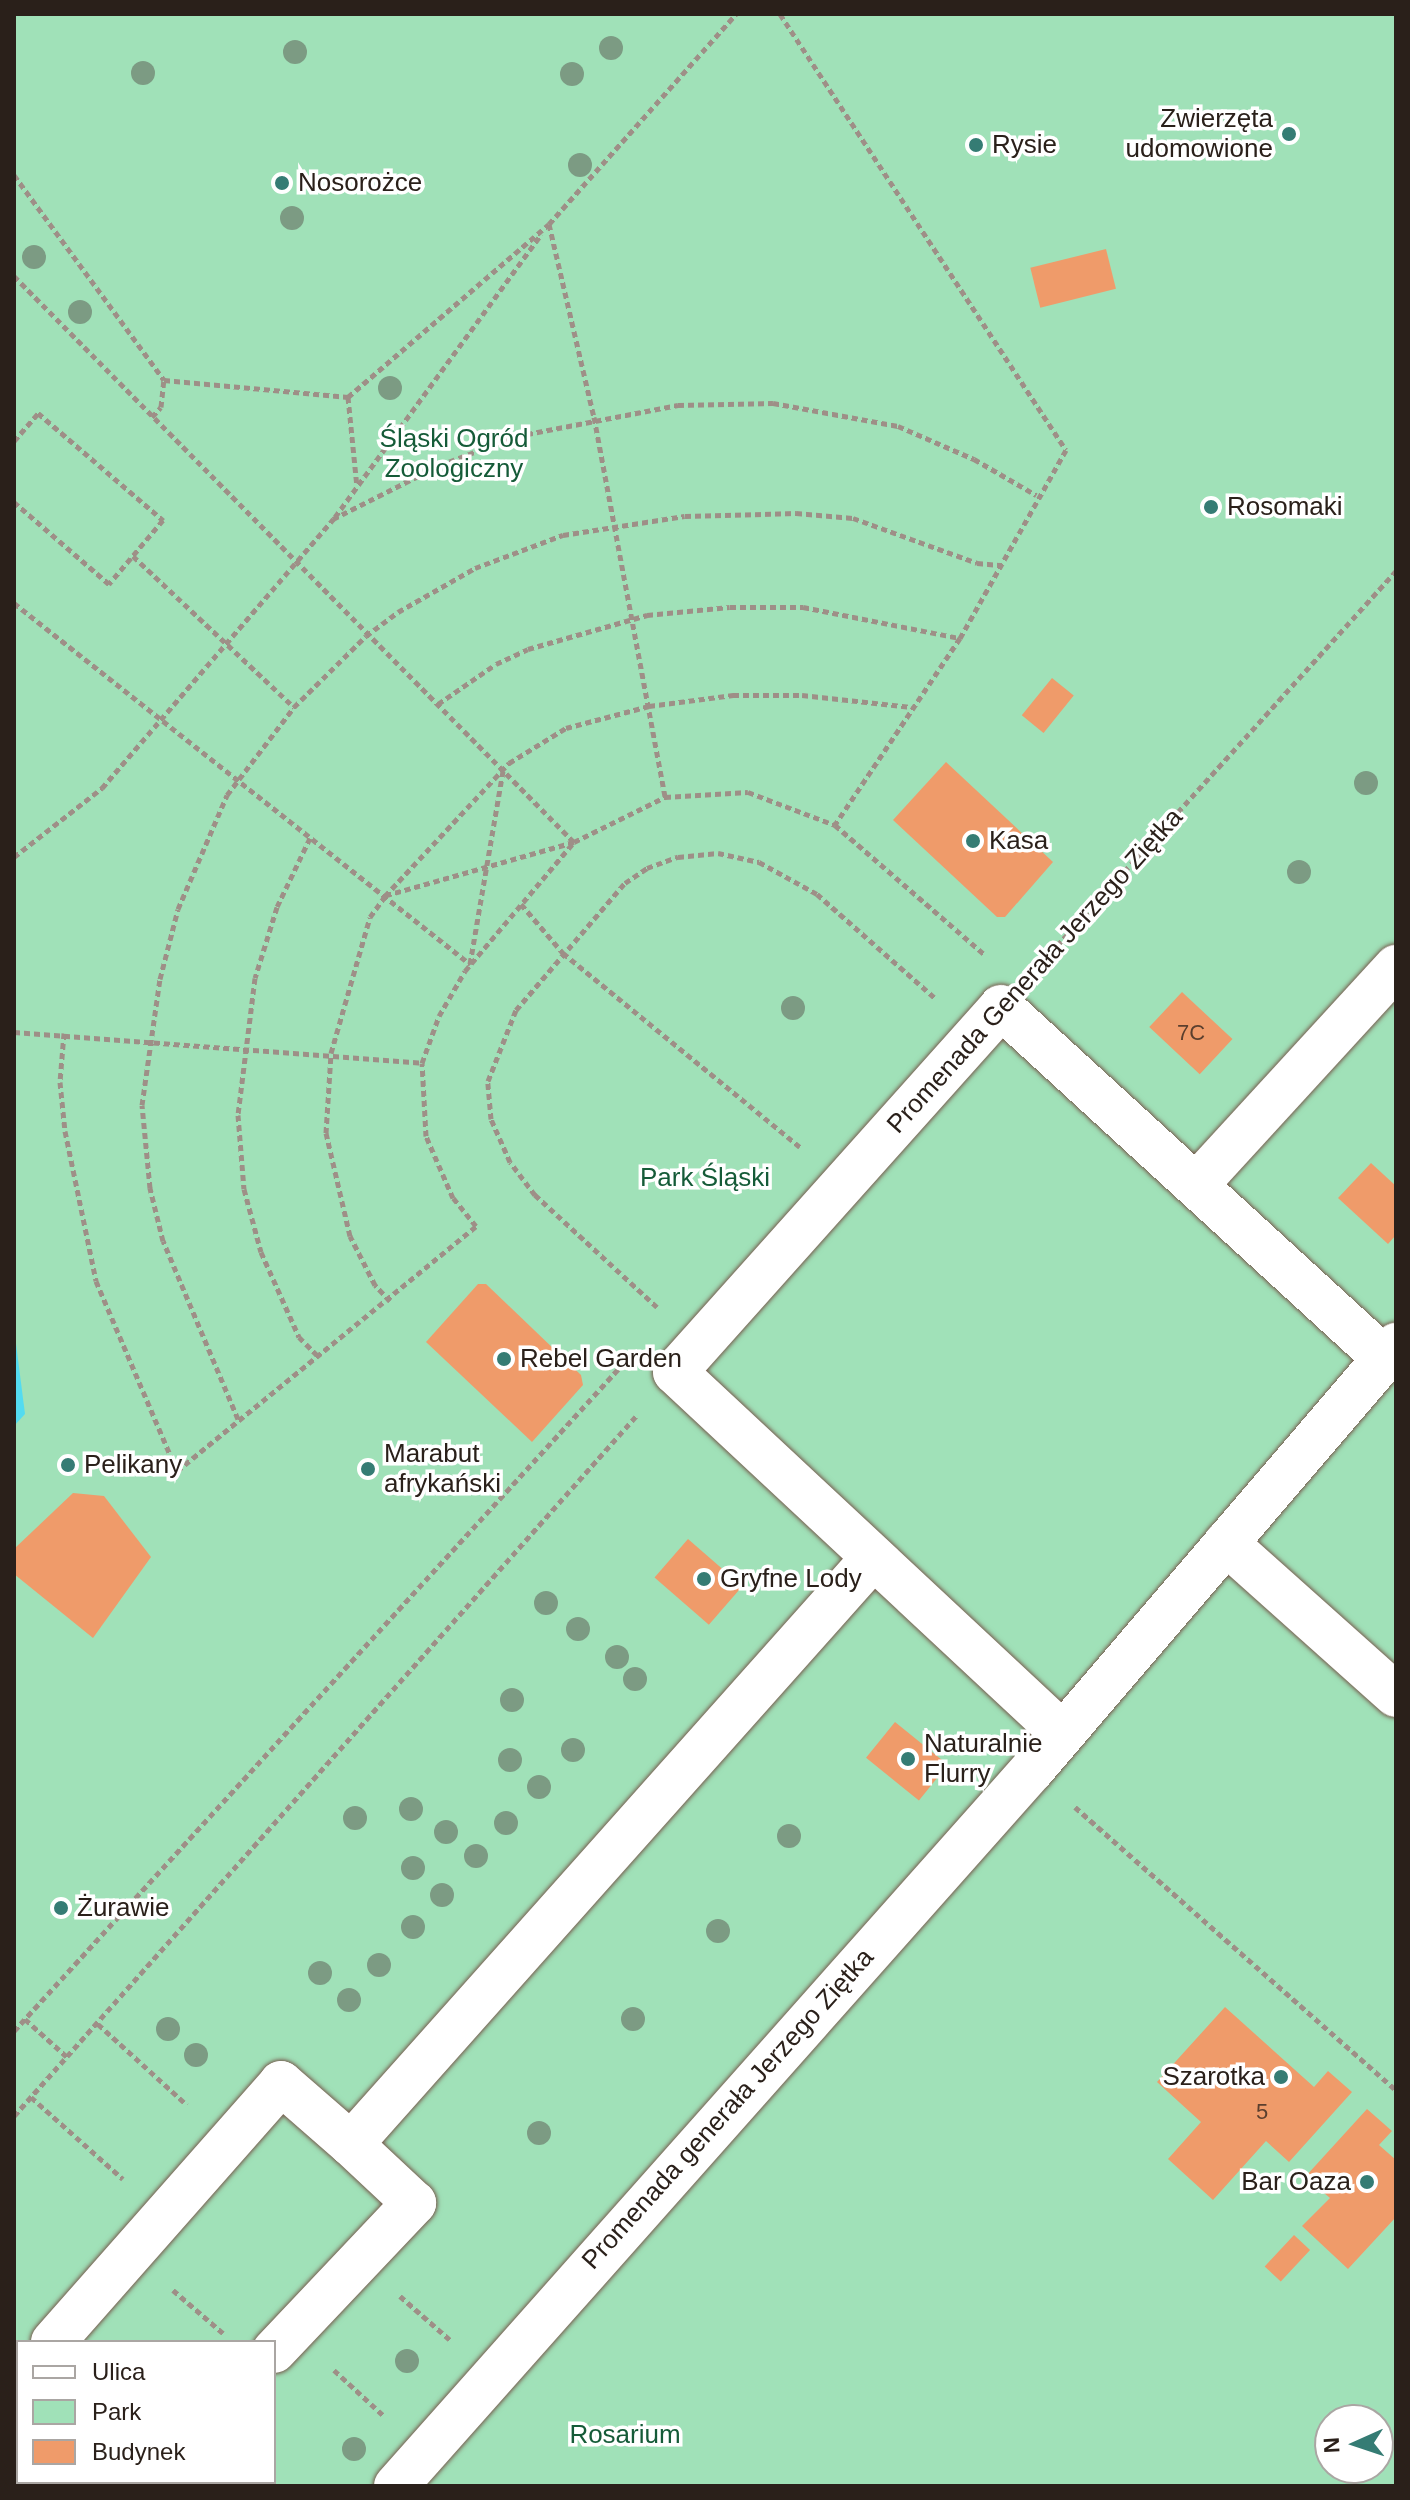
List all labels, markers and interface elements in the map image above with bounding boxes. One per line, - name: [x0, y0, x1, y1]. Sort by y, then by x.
- place label: Zwierzęta udomowione: [1126, 103, 1273, 164]
- marker: Zwierzęta udomowione: [1280, 125, 1298, 143]
- place label: Rysie: [992, 129, 1057, 161]
- marker: Rysie: [967, 136, 985, 154]
- place label: Nosorożce: [298, 167, 422, 199]
- marker: Nosorożce: [273, 174, 291, 192]
- park label: Śląski Ogród Zoologiczny: [380, 423, 528, 484]
- place label: Rosomaki: [1227, 491, 1343, 523]
- marker: Rosomaki: [1202, 498, 1220, 516]
- street label: Promenada Generała Jerzego Ziętka: [881, 802, 1189, 1140]
- place label: Kasa: [989, 825, 1048, 857]
- marker: Kasa: [964, 832, 982, 850]
- house number: 7C: [1177, 1020, 1205, 1046]
- park label: Park Śląski: [640, 1162, 770, 1194]
- place label: Rebel Garden: [520, 1343, 682, 1375]
- marker: Rebel Garden: [495, 1350, 513, 1368]
- place label: Marabut afrykański: [384, 1438, 501, 1500]
- place label: Pelikany: [84, 1449, 182, 1481]
- marker: Pelikany: [59, 1456, 77, 1474]
- marker: Marabut afrykański: [359, 1460, 377, 1478]
- place label: Gryfne Lody: [720, 1563, 862, 1595]
- marker: Gryfne Lody: [695, 1570, 713, 1588]
- place label: Naturalnie Flurry: [924, 1728, 1043, 1790]
- marker: Naturalnie Flurry: [899, 1750, 917, 1768]
- place label: Żurawie: [77, 1892, 169, 1924]
- marker: Żurawie: [52, 1899, 70, 1917]
- street label: Promenada generała Jerzego Ziętka: [576, 1942, 880, 2276]
- place label: Szarotka: [1162, 2061, 1265, 2093]
- marker: Szarotka: [1272, 2068, 1290, 2086]
- house number: 5: [1256, 2099, 1268, 2125]
- place label: Bar Oaza: [1241, 2166, 1351, 2198]
- marker: Bar Oaza: [1358, 2173, 1376, 2191]
- legend: [16, 2340, 276, 2484]
- text: Ulica: [92, 2358, 145, 2385]
- text: Park: [92, 2398, 141, 2425]
- north arrow: [1314, 2404, 1394, 2484]
- park label: Rosarium: [569, 2419, 681, 2451]
- text: N: [1319, 2437, 1344, 2454]
- text: Budynek: [92, 2438, 185, 2465]

